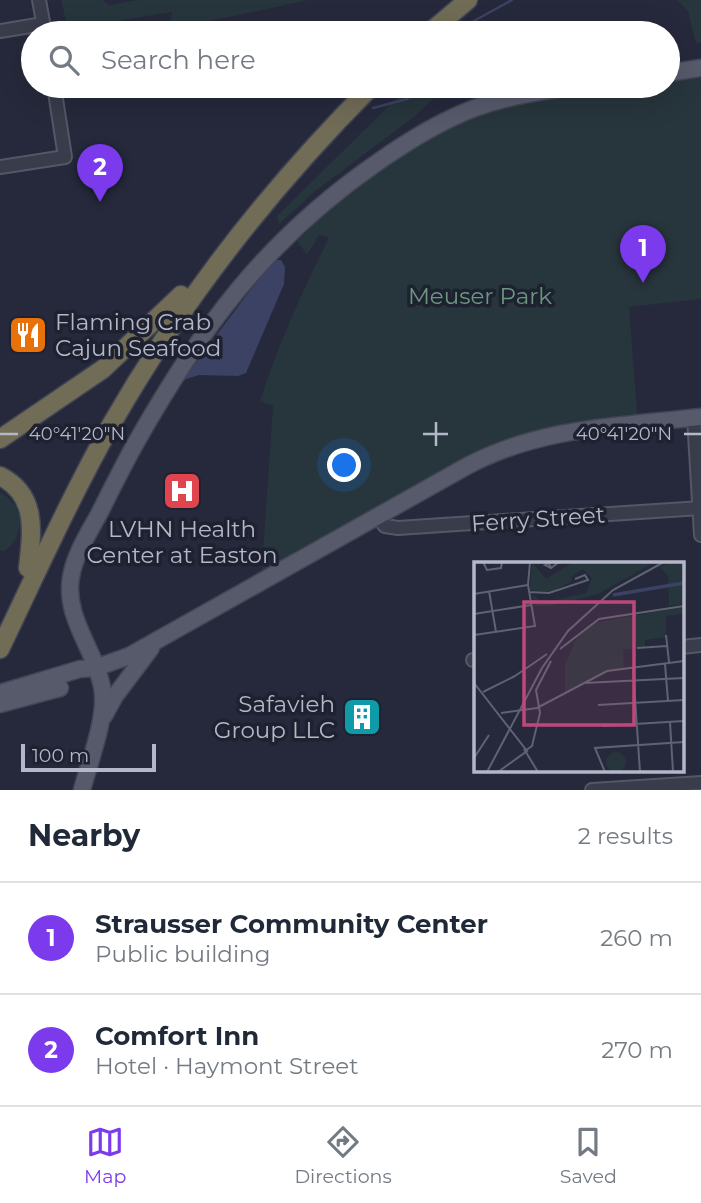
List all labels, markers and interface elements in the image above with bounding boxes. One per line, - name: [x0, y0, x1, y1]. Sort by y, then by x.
- search box: [21, 21, 680, 98]
- icon: search: [45, 41, 83, 79]
- text: Search here: [101, 44, 256, 76]
- pin: 2: [77, 144, 123, 202]
- pin: 1: [620, 225, 666, 283]
- park label: Meuser Park: [408, 282, 552, 310]
- place label: Flaming Crab Cajun Seafood: [55, 308, 221, 362]
- restaurant icon: Flaming Crab Cajun Seafood: [7, 314, 49, 356]
- text: 40°41'20"N: [29, 423, 125, 445]
- text: 40°41'20"N: [576, 423, 672, 445]
- your location: [327, 448, 361, 482]
- hospital icon: LVHN Health Center at Easton: [161, 470, 203, 512]
- street label: Ferry Street: [470, 500, 606, 538]
- place label: LVHN Health Center at Easton: [86, 515, 278, 569]
- inset map: [474, 562, 684, 772]
- place label: Safavieh Group LLC: [214, 690, 335, 744]
- building icon: Safavieh Group LLC: [341, 696, 383, 738]
- scale bar: [21, 741, 156, 773]
- text: 100 m: [32, 744, 89, 767]
- text: Nearby: [28, 817, 140, 854]
- text: 2 results: [578, 822, 673, 850]
- text: Strausser Community Center: [95, 908, 488, 940]
- text: 1: [46, 924, 56, 952]
- text: 260 m: [600, 924, 673, 952]
- text: Public building: [95, 940, 270, 968]
- text: Comfort Inn: [95, 1020, 259, 1052]
- text: 2: [44, 1036, 58, 1064]
- text: 270 m: [601, 1036, 673, 1064]
- text: Hotel · Haymont Street: [95, 1052, 359, 1080]
- tab: Map: [84, 1123, 126, 1188]
- tab: Directions: [294, 1123, 392, 1188]
- tab: Saved: [560, 1123, 617, 1188]

